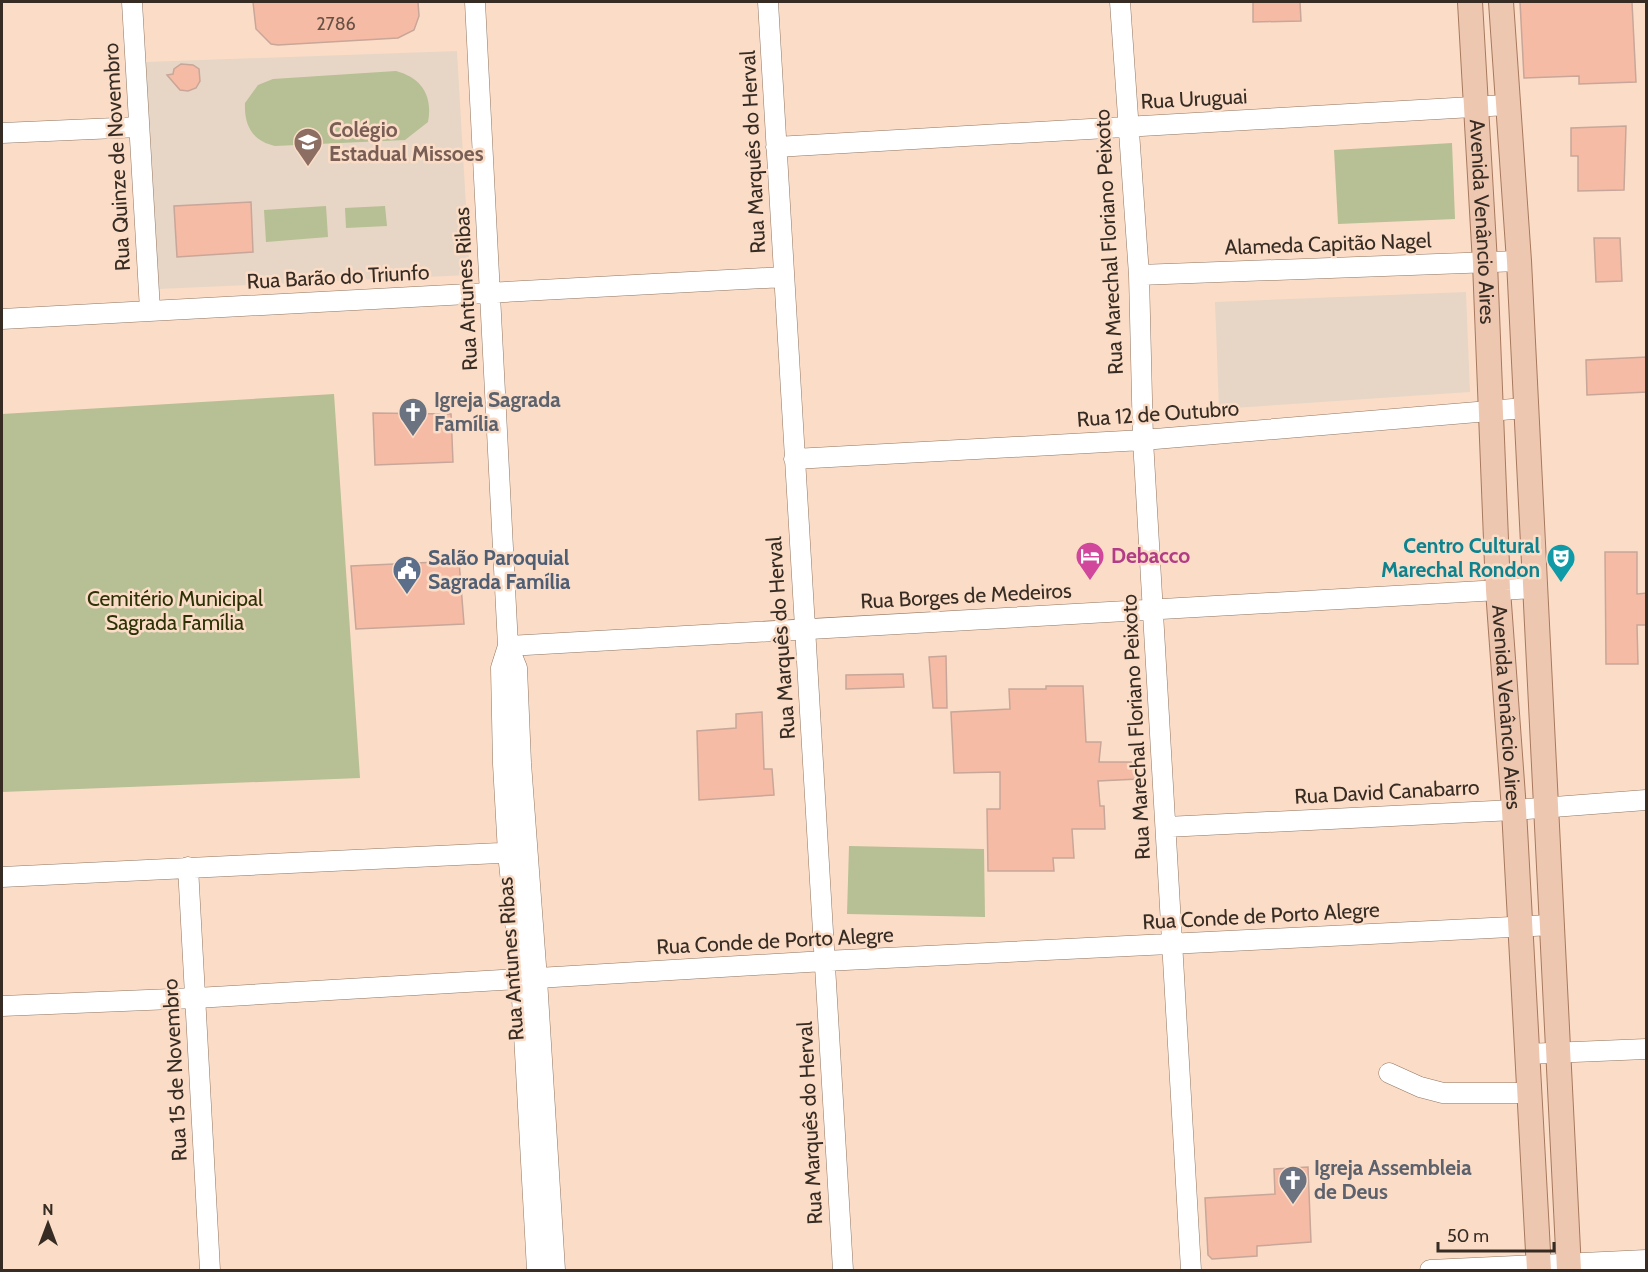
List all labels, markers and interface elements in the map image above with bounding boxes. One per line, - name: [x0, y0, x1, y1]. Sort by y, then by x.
- house number: 2786: [316, 13, 356, 35]
- street label: Rua Quinze de Novembro: [98, 42, 135, 272]
- street label: Rua Marquês do Herval: [735, 50, 770, 254]
- street label: Rua Uruguai: [1140, 83, 1248, 114]
- street label: Rua Marechal Floriano Peixoto: [1089, 109, 1128, 376]
- place label: Colégio Estadual Missoes: [329, 117, 484, 166]
- street label: Avenida Venâncio Aires: [1465, 118, 1500, 325]
- school or university icon: Colégio Estadual Missoes: [292, 126, 324, 168]
- street label: Rua Antunes Ribas: [449, 206, 482, 372]
- street label: Alameda Capitão Nagel: [1224, 227, 1432, 260]
- street label: Rua Barão do Triunfo: [246, 259, 430, 294]
- place label: Igreja Sagrada Família: [434, 387, 561, 436]
- street label: Rua 12 de Outubro: [1076, 395, 1240, 432]
- church icon: Igreja Sagrada Família: [397, 396, 429, 438]
- place label: Centro Cultural Marechal Rondon: [1381, 533, 1540, 582]
- street label: Rua Marquês do Herval: [761, 536, 800, 740]
- hotel icon: Debacco: [1074, 540, 1106, 582]
- theatre icon: Centro Cultural Marechal Rondon: [1545, 542, 1577, 584]
- place label: Debacco: [1111, 543, 1190, 568]
- place label: Salão Paroquial Sagrada Família: [428, 545, 571, 594]
- public building icon: Salão Paroquial Sagrada Família: [391, 554, 423, 596]
- street label: Rua Borges de Medeiros: [860, 577, 1073, 614]
- park label: Cemitério Municipal Sagrada Família: [87, 586, 263, 635]
- street label: Rua Marechal Floriano Peixoto: [1116, 594, 1155, 861]
- street label: Avenida Venâncio Aires: [1487, 604, 1527, 811]
- street label: Rua David Canabarro: [1294, 774, 1480, 809]
- street label: Rua Antunes Ribas: [492, 876, 529, 1042]
- street label: Rua Conde de Porto Alegre: [1142, 897, 1380, 934]
- street label: Rua Conde de Porto Alegre: [656, 922, 894, 959]
- street label: Rua 15 de Novembro: [157, 978, 192, 1162]
- street label: Rua Marquês do Herval: [792, 1021, 827, 1225]
- place label: Igreja Assembleia de Deus: [1314, 1155, 1472, 1204]
- church icon: Igreja Assembleia de Deus: [1277, 1164, 1309, 1206]
- north arrow: [18, 1194, 78, 1254]
- text: N: [42, 1200, 54, 1219]
- scale bar: [1438, 1215, 1554, 1253]
- text: 50 m: [1447, 1225, 1489, 1247]

